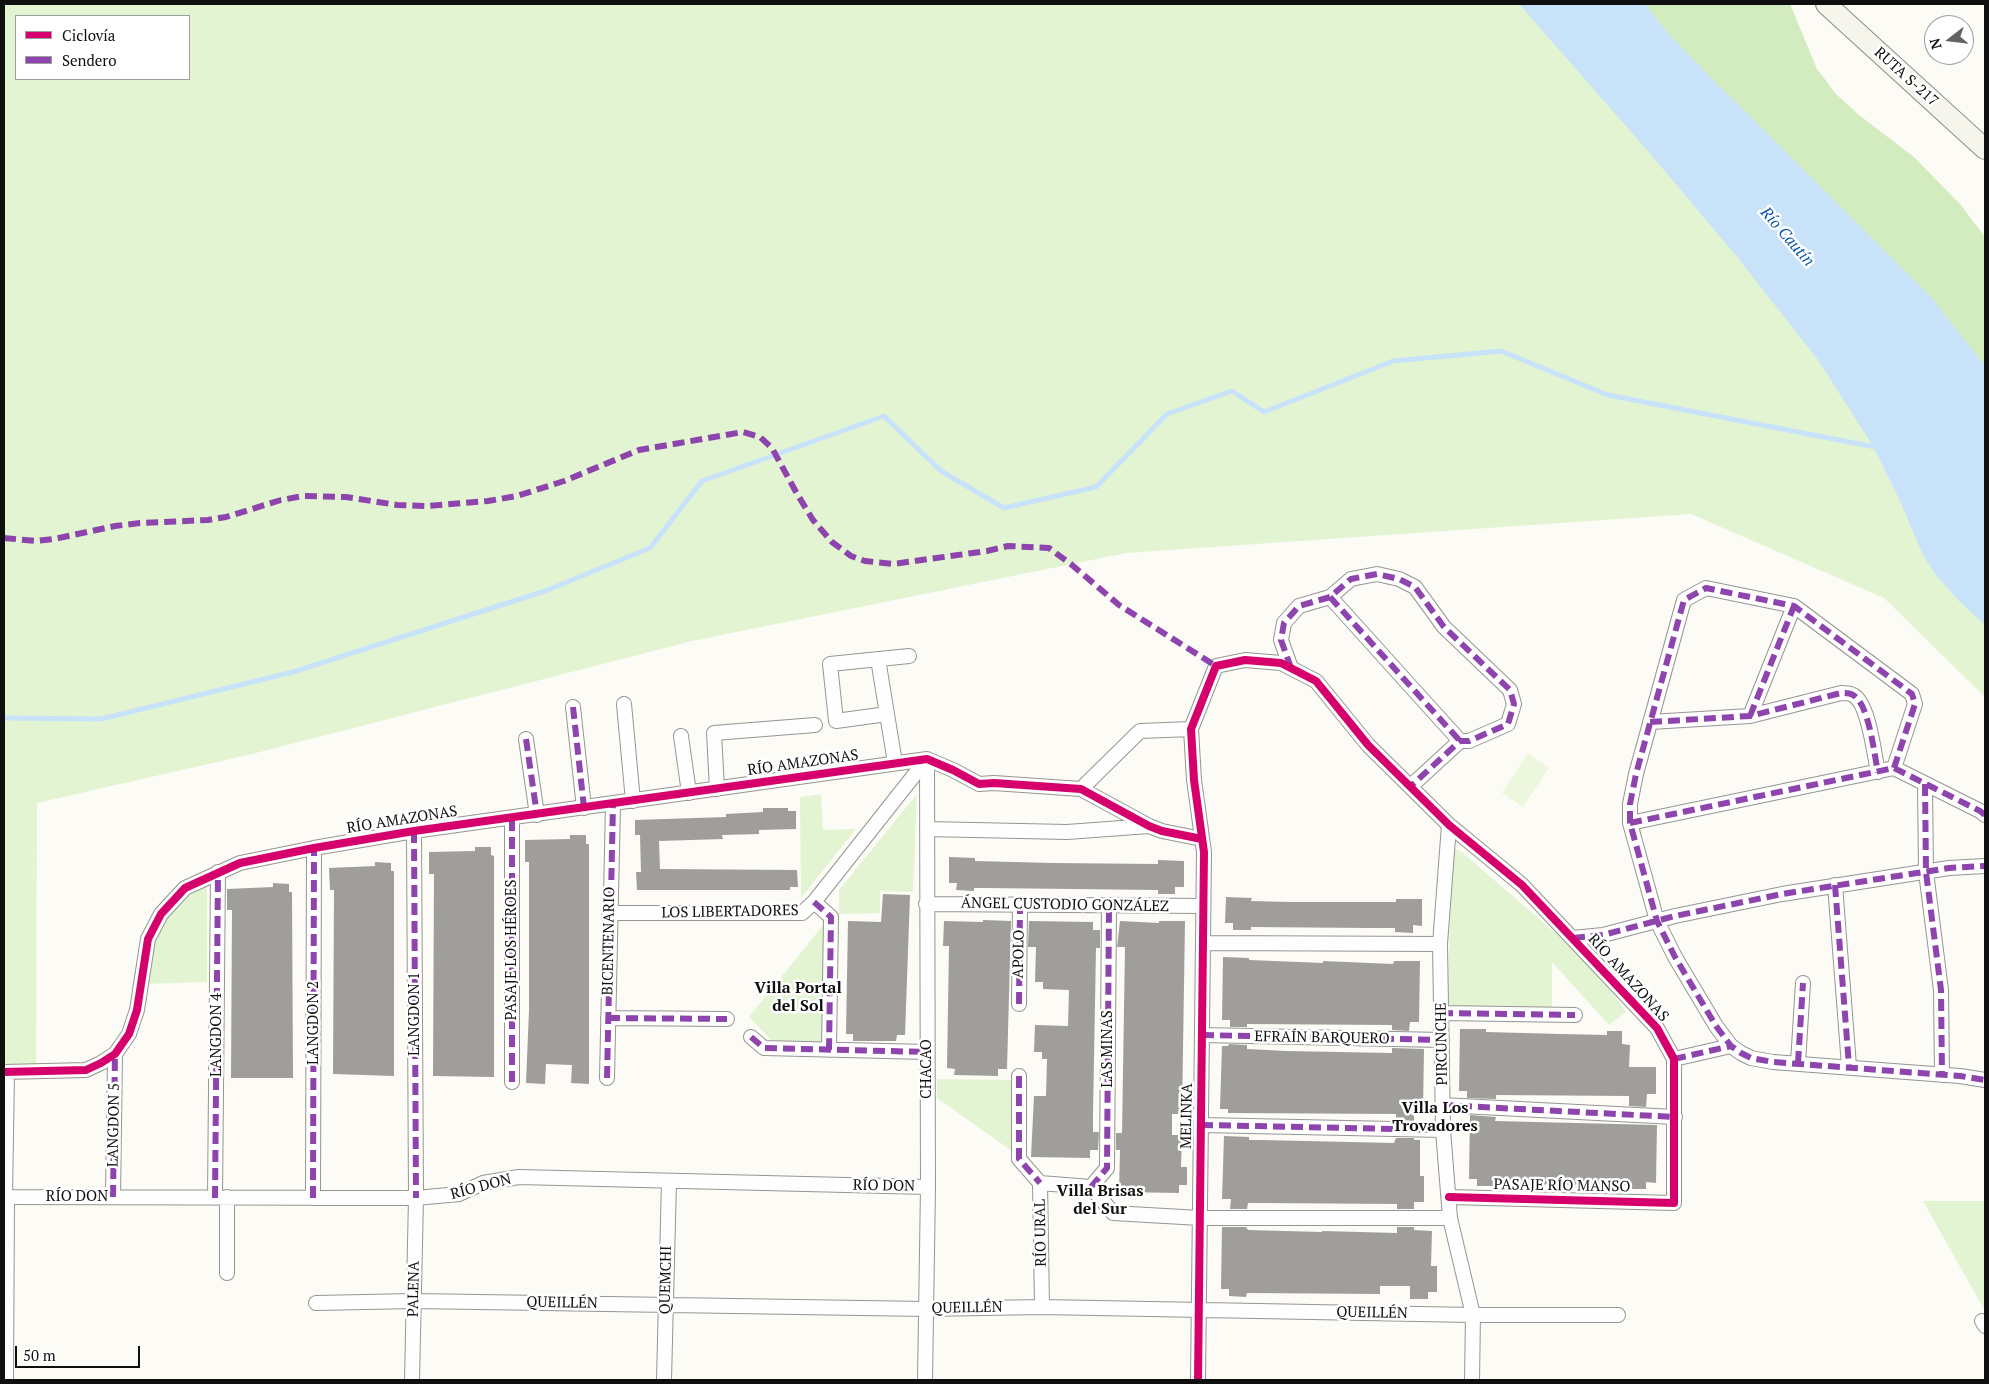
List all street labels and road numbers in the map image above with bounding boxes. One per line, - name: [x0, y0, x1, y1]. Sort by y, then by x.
- street label: RUTA S-217: [1870, 44, 1942, 110]
- street label: RÍO AMAZONAS: [746, 746, 860, 780]
- street label: RÍO AMAZONAS: [345, 802, 459, 838]
- street label: PASAJE LOS HÉROES: [503, 879, 521, 1021]
- street label: BICENTENARIO: [599, 886, 619, 996]
- street label: ÁNGEL CUSTODIO GONZÁLEZ: [961, 894, 1169, 916]
- street label: LOS LIBERTADORES: [661, 902, 799, 922]
- street label: APOLO: [1010, 929, 1028, 979]
- street label: RÍO AMAZONAS: [1584, 930, 1672, 1026]
- street label: LANGDON 1: [406, 972, 424, 1056]
- street label: LANGDON 2: [305, 981, 323, 1065]
- street label: LANGDON 4: [208, 993, 226, 1077]
- street label: PIRCUNCHE: [1432, 1002, 1452, 1086]
- street label: LAS MINAS: [1099, 1010, 1117, 1088]
- street label: EFRAÍN BARQUERO: [1254, 1028, 1390, 1048]
- street label: CHACAO: [918, 1039, 936, 1099]
- street label: LANGDON 5: [104, 1083, 124, 1167]
- street label: MELINKA: [1177, 1083, 1197, 1149]
- street label: RÍO DON: [449, 1170, 513, 1204]
- street label: RÍO DON: [853, 1176, 915, 1196]
- street label: PASAJE RÍO MANSO: [1493, 1176, 1631, 1196]
- street label: RÍO DON: [46, 1188, 108, 1206]
- street label: RÍO URAL: [1031, 1199, 1051, 1267]
- street label: QUEMCHI: [656, 1245, 676, 1315]
- street label: PALENA: [405, 1261, 423, 1317]
- street label: QUEILLÉN: [526, 1293, 598, 1313]
- street label: QUEILLÉN: [931, 1298, 1003, 1318]
- street label: QUEILLÉN: [1336, 1303, 1408, 1323]

